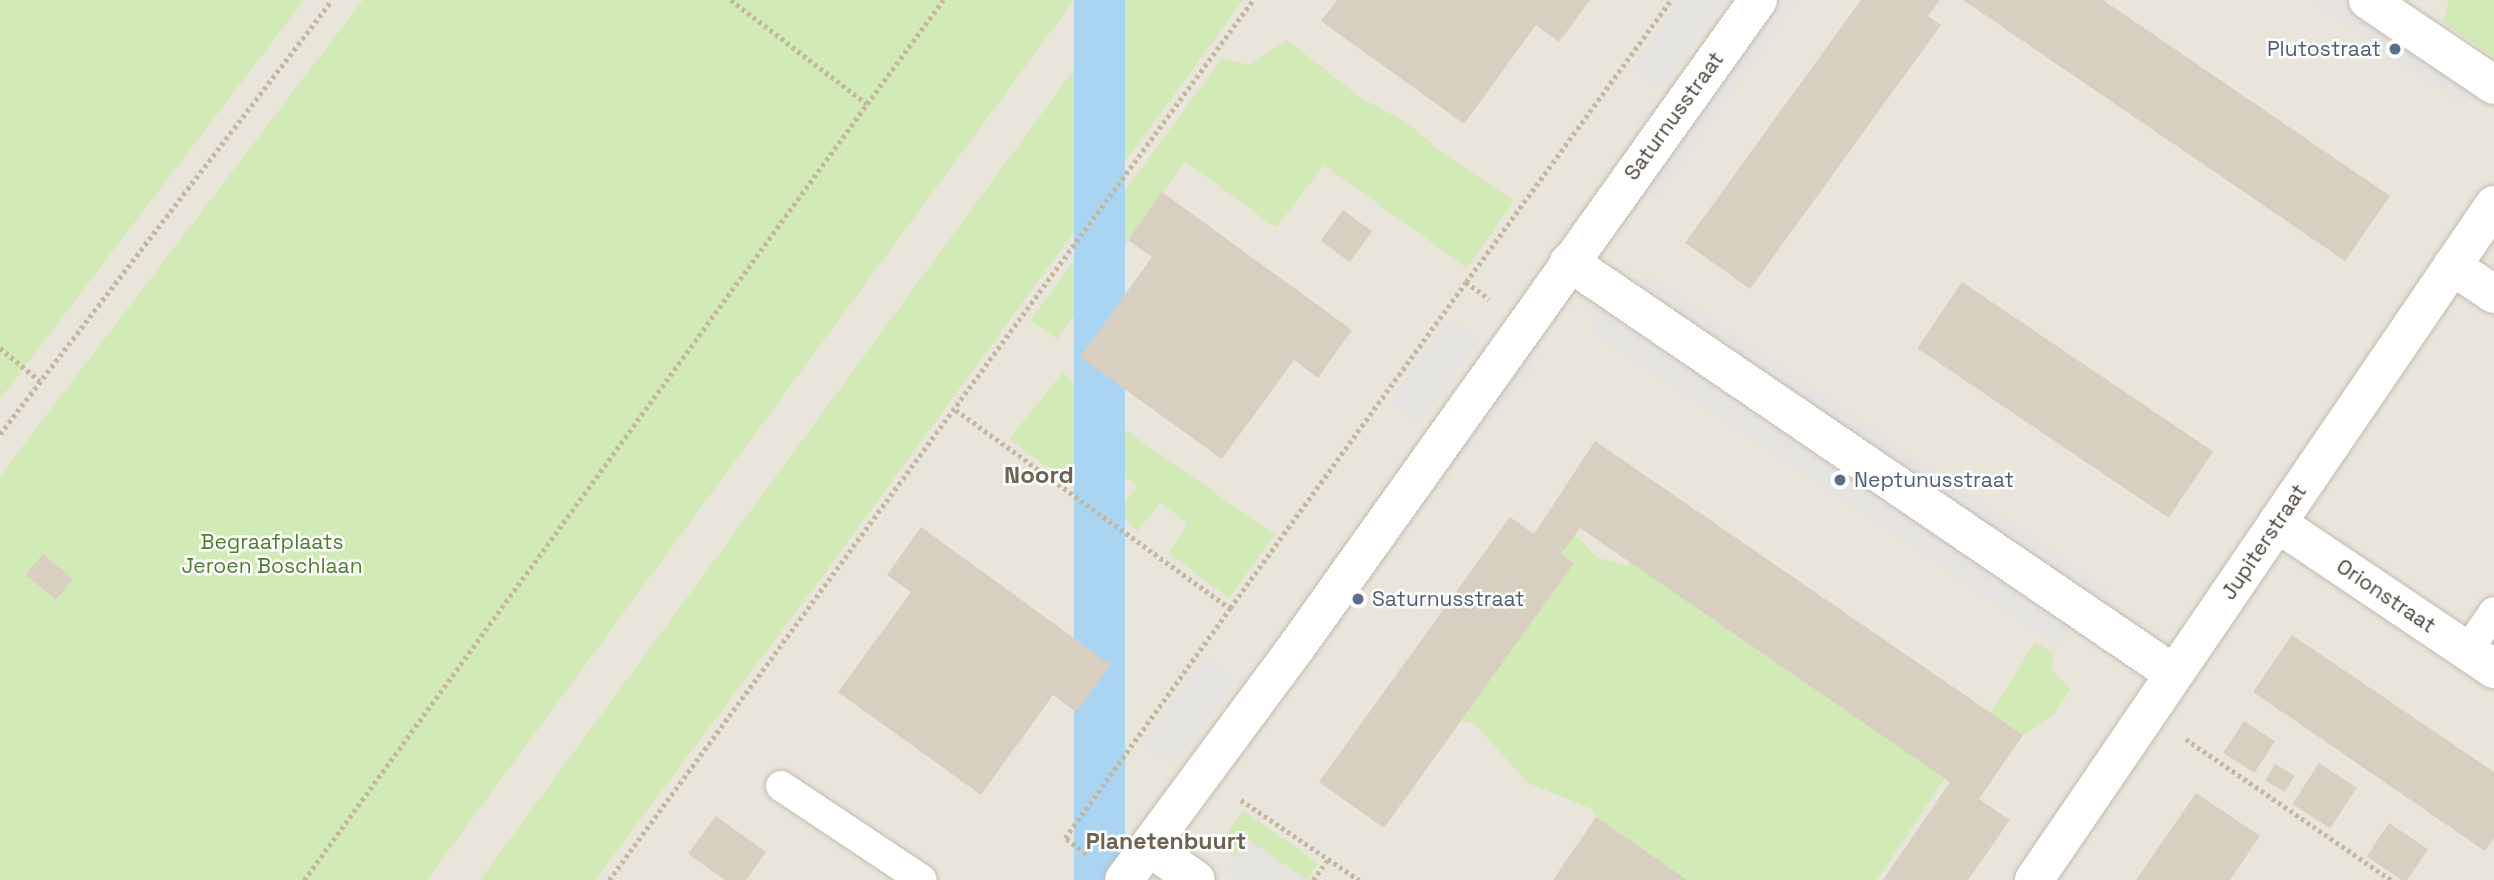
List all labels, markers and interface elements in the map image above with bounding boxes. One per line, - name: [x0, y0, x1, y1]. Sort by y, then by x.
- place label: Plutostraat: [2267, 36, 2381, 62]
- marker: Plutostraat: [2387, 41, 2403, 57]
- street label: Saturnusstraat: [1619, 47, 1729, 185]
- district label: Noord: [1004, 461, 1074, 489]
- place label: Neptunusstraat: [1854, 467, 2014, 493]
- marker: Neptunusstraat: [1832, 472, 1848, 488]
- street label: Jupiterstraat: [2216, 479, 2312, 605]
- park label: Begraafplaats Jeroen Boschlaan: [181, 529, 363, 579]
- street label: Orionstraat: [2332, 554, 2440, 638]
- place label: Saturnusstraat: [1372, 586, 1525, 612]
- marker: Saturnusstraat: [1350, 591, 1366, 607]
- district label: Planetenbuurt: [1086, 827, 1246, 855]

